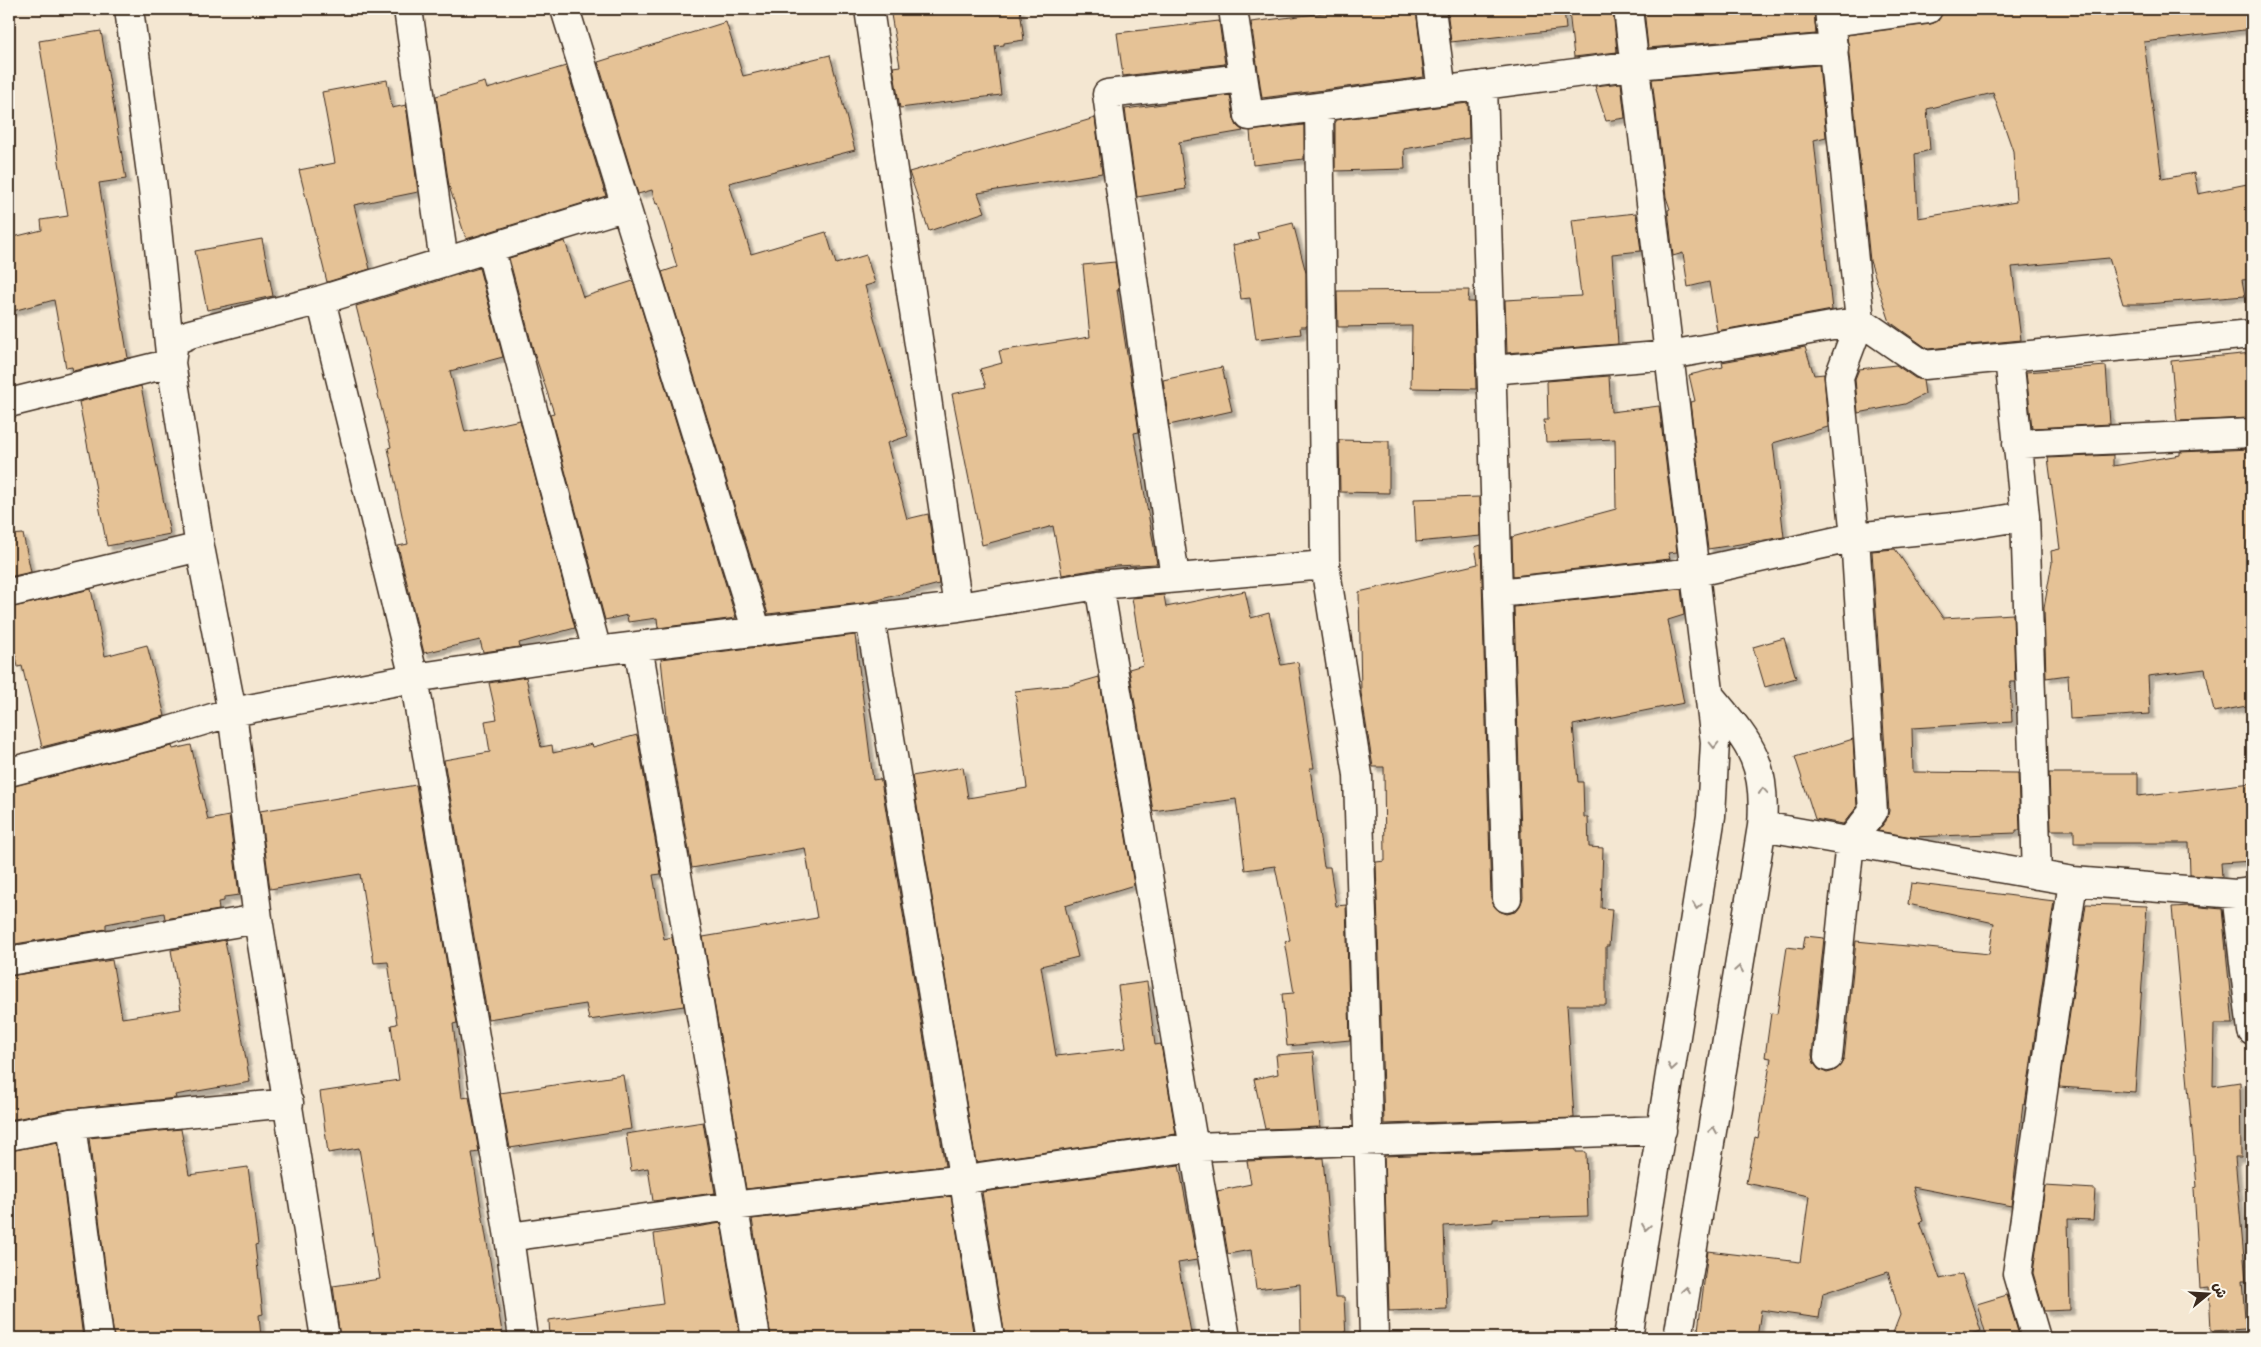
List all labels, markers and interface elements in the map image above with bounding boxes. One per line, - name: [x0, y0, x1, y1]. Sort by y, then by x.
- one-way arrow: [1709, 742, 1719, 749]
- one-way arrow: [1758, 787, 1769, 795]
- one-way arrow: [1692, 902, 1702, 910]
- one-way arrow: [1733, 965, 1743, 974]
- one-way arrow: [1667, 1063, 1678, 1071]
- one-way arrow: [1708, 1126, 1718, 1134]
- one-way arrow: [1641, 1223, 1651, 1231]
- north arrow: [2184, 1270, 2234, 1320]
- text: ش: [2209, 1280, 2231, 1300]
- one-way arrow: [1681, 1286, 1691, 1295]

